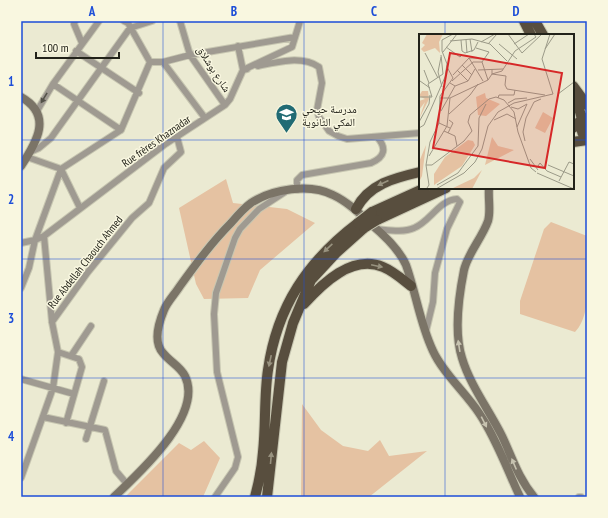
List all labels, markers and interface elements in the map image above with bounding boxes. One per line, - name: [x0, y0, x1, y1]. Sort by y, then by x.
- text: A: [88, 3, 96, 20]
- text: B: [231, 3, 237, 20]
- text: C: [371, 3, 377, 20]
- text: D: [513, 3, 520, 20]
- scale bar: [36, 34, 119, 60]
- inset map: [419, 34, 574, 189]
- text: 100 m: [42, 40, 69, 55]
- street label: شارع بوشلاق: [194, 43, 234, 95]
- text: 1: [8, 73, 14, 90]
- one-way arrow: [41, 92, 48, 104]
- school or university icon: مدرسة حيحي المكي الثانوية: [274, 102, 300, 135]
- place label: مدرسة حيحي المكي الثانوية: [302, 102, 357, 131]
- street label: Rue frères Khaznadar: [119, 112, 193, 170]
- one-way arrow: [377, 180, 388, 186]
- text: 2: [8, 191, 14, 208]
- street label: Rue Abdellah Chaouch Ahmed: [44, 213, 126, 311]
- one-way arrow: [323, 243, 333, 252]
- one-way arrow: [371, 264, 383, 270]
- text: 3: [8, 310, 14, 327]
- one-way arrow: [456, 340, 462, 353]
- one-way arrow: [266, 355, 272, 367]
- one-way arrow: [481, 416, 487, 427]
- text: 4: [8, 428, 15, 445]
- one-way arrow: [268, 452, 275, 464]
- one-way arrow: [510, 457, 516, 469]

